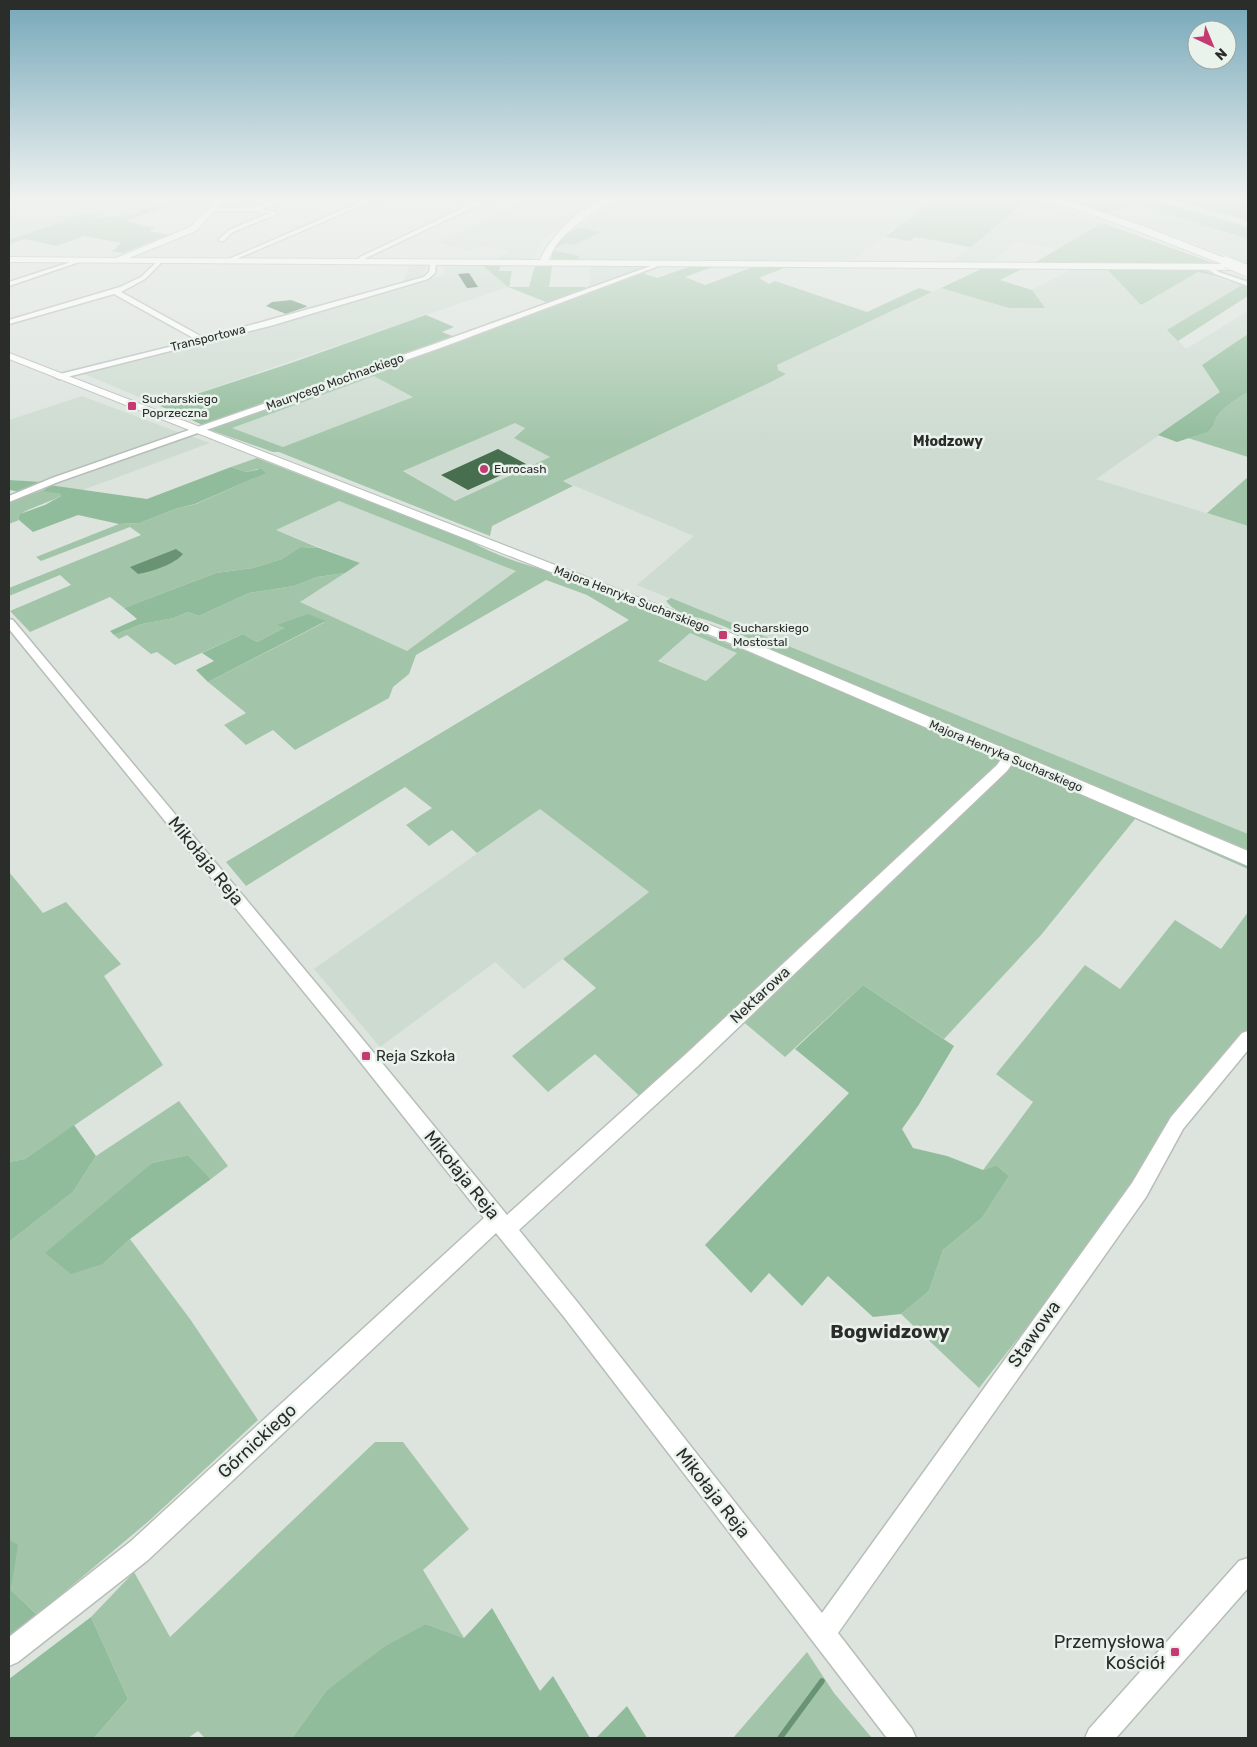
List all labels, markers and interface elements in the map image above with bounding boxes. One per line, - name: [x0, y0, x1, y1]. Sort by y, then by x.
- north arrow: [1187, 20, 1237, 70]
- text: N: [1211, 44, 1230, 64]
- street label: Transportowa: [169, 322, 247, 354]
- street label: Maurycego Mochnackiego: [264, 351, 406, 413]
- place label: Sucharskiego Poprzeczna: [142, 392, 218, 420]
- marker: Sucharskiego Poprzeczna: [126, 400, 138, 412]
- district label: Młodzowy: [913, 433, 984, 450]
- place label: Eurocash: [494, 462, 546, 476]
- marker: Eurocash: [478, 463, 490, 475]
- street label: Majora Henryka Sucharskiego: [552, 563, 712, 635]
- place label: Sucharskiego Mostostal: [733, 621, 809, 649]
- marker: Sucharskiego Mostostal: [717, 629, 729, 641]
- street label: Majora Henryka Sucharskiego: [927, 717, 1085, 795]
- street label: Mikołaja Reja: [163, 812, 249, 910]
- street label: Nektarowa: [727, 963, 793, 1027]
- place label: Reja Szkoła: [376, 1047, 455, 1065]
- marker: Reja Szkoła: [360, 1050, 372, 1062]
- street label: Mikołaja Reja: [419, 1126, 505, 1224]
- street label: Stawowa: [1003, 1296, 1065, 1372]
- district label: Bogwidzowy: [830, 1320, 950, 1343]
- street label: Górnickiego: [213, 1399, 301, 1483]
- street label: Mikołaja Reja: [671, 1444, 755, 1542]
- place label: Przemysłowa Kościół: [1054, 1631, 1165, 1674]
- marker: Przemysłowa Kościół: [1169, 1646, 1181, 1658]

